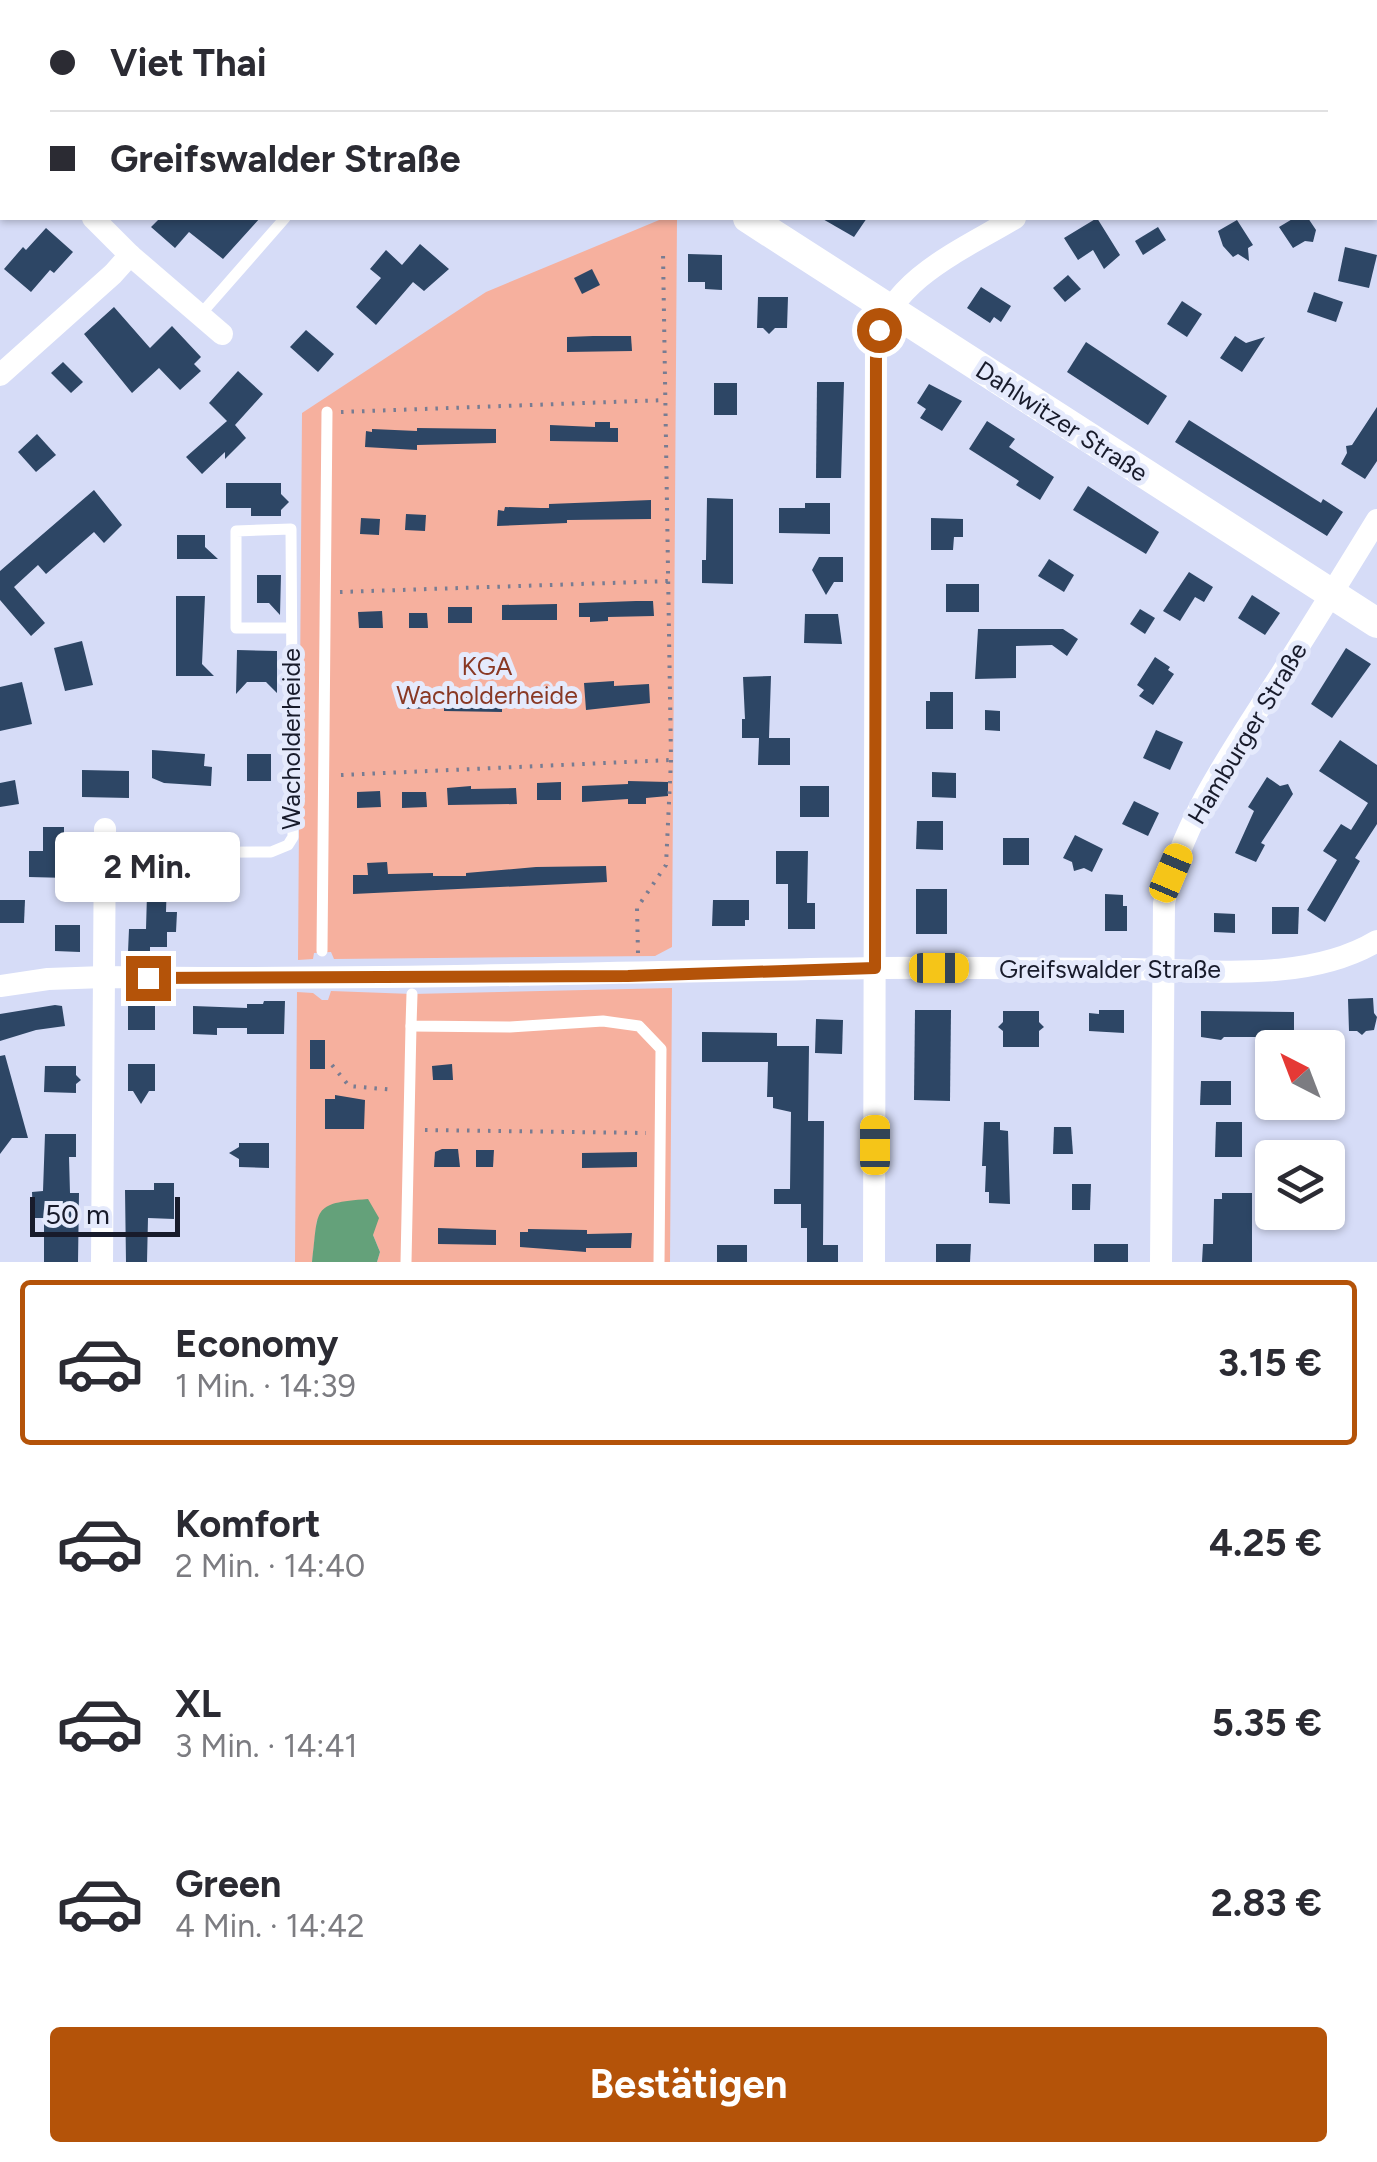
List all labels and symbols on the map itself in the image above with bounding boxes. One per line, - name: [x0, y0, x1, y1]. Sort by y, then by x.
- route start: [857, 308, 902, 353]
- street label: Dahlwitzer Straße: [971, 354, 1153, 488]
- street label: Hamburger Straße: [1181, 637, 1313, 829]
- street label: Wacholderheide: [276, 648, 306, 830]
- park label: KGA Wacholderheide: [396, 651, 578, 710]
- callout: 2 Min.: [56, 833, 240, 903]
- car: [1145, 840, 1197, 906]
- car: [909, 953, 969, 983]
- street label: Greifswalder Straße: [999, 954, 1221, 984]
- route end: [126, 956, 171, 1001]
- north arrow: [1255, 1030, 1345, 1120]
- car: [860, 1115, 890, 1175]
- scale bar: [30, 1192, 180, 1236]

